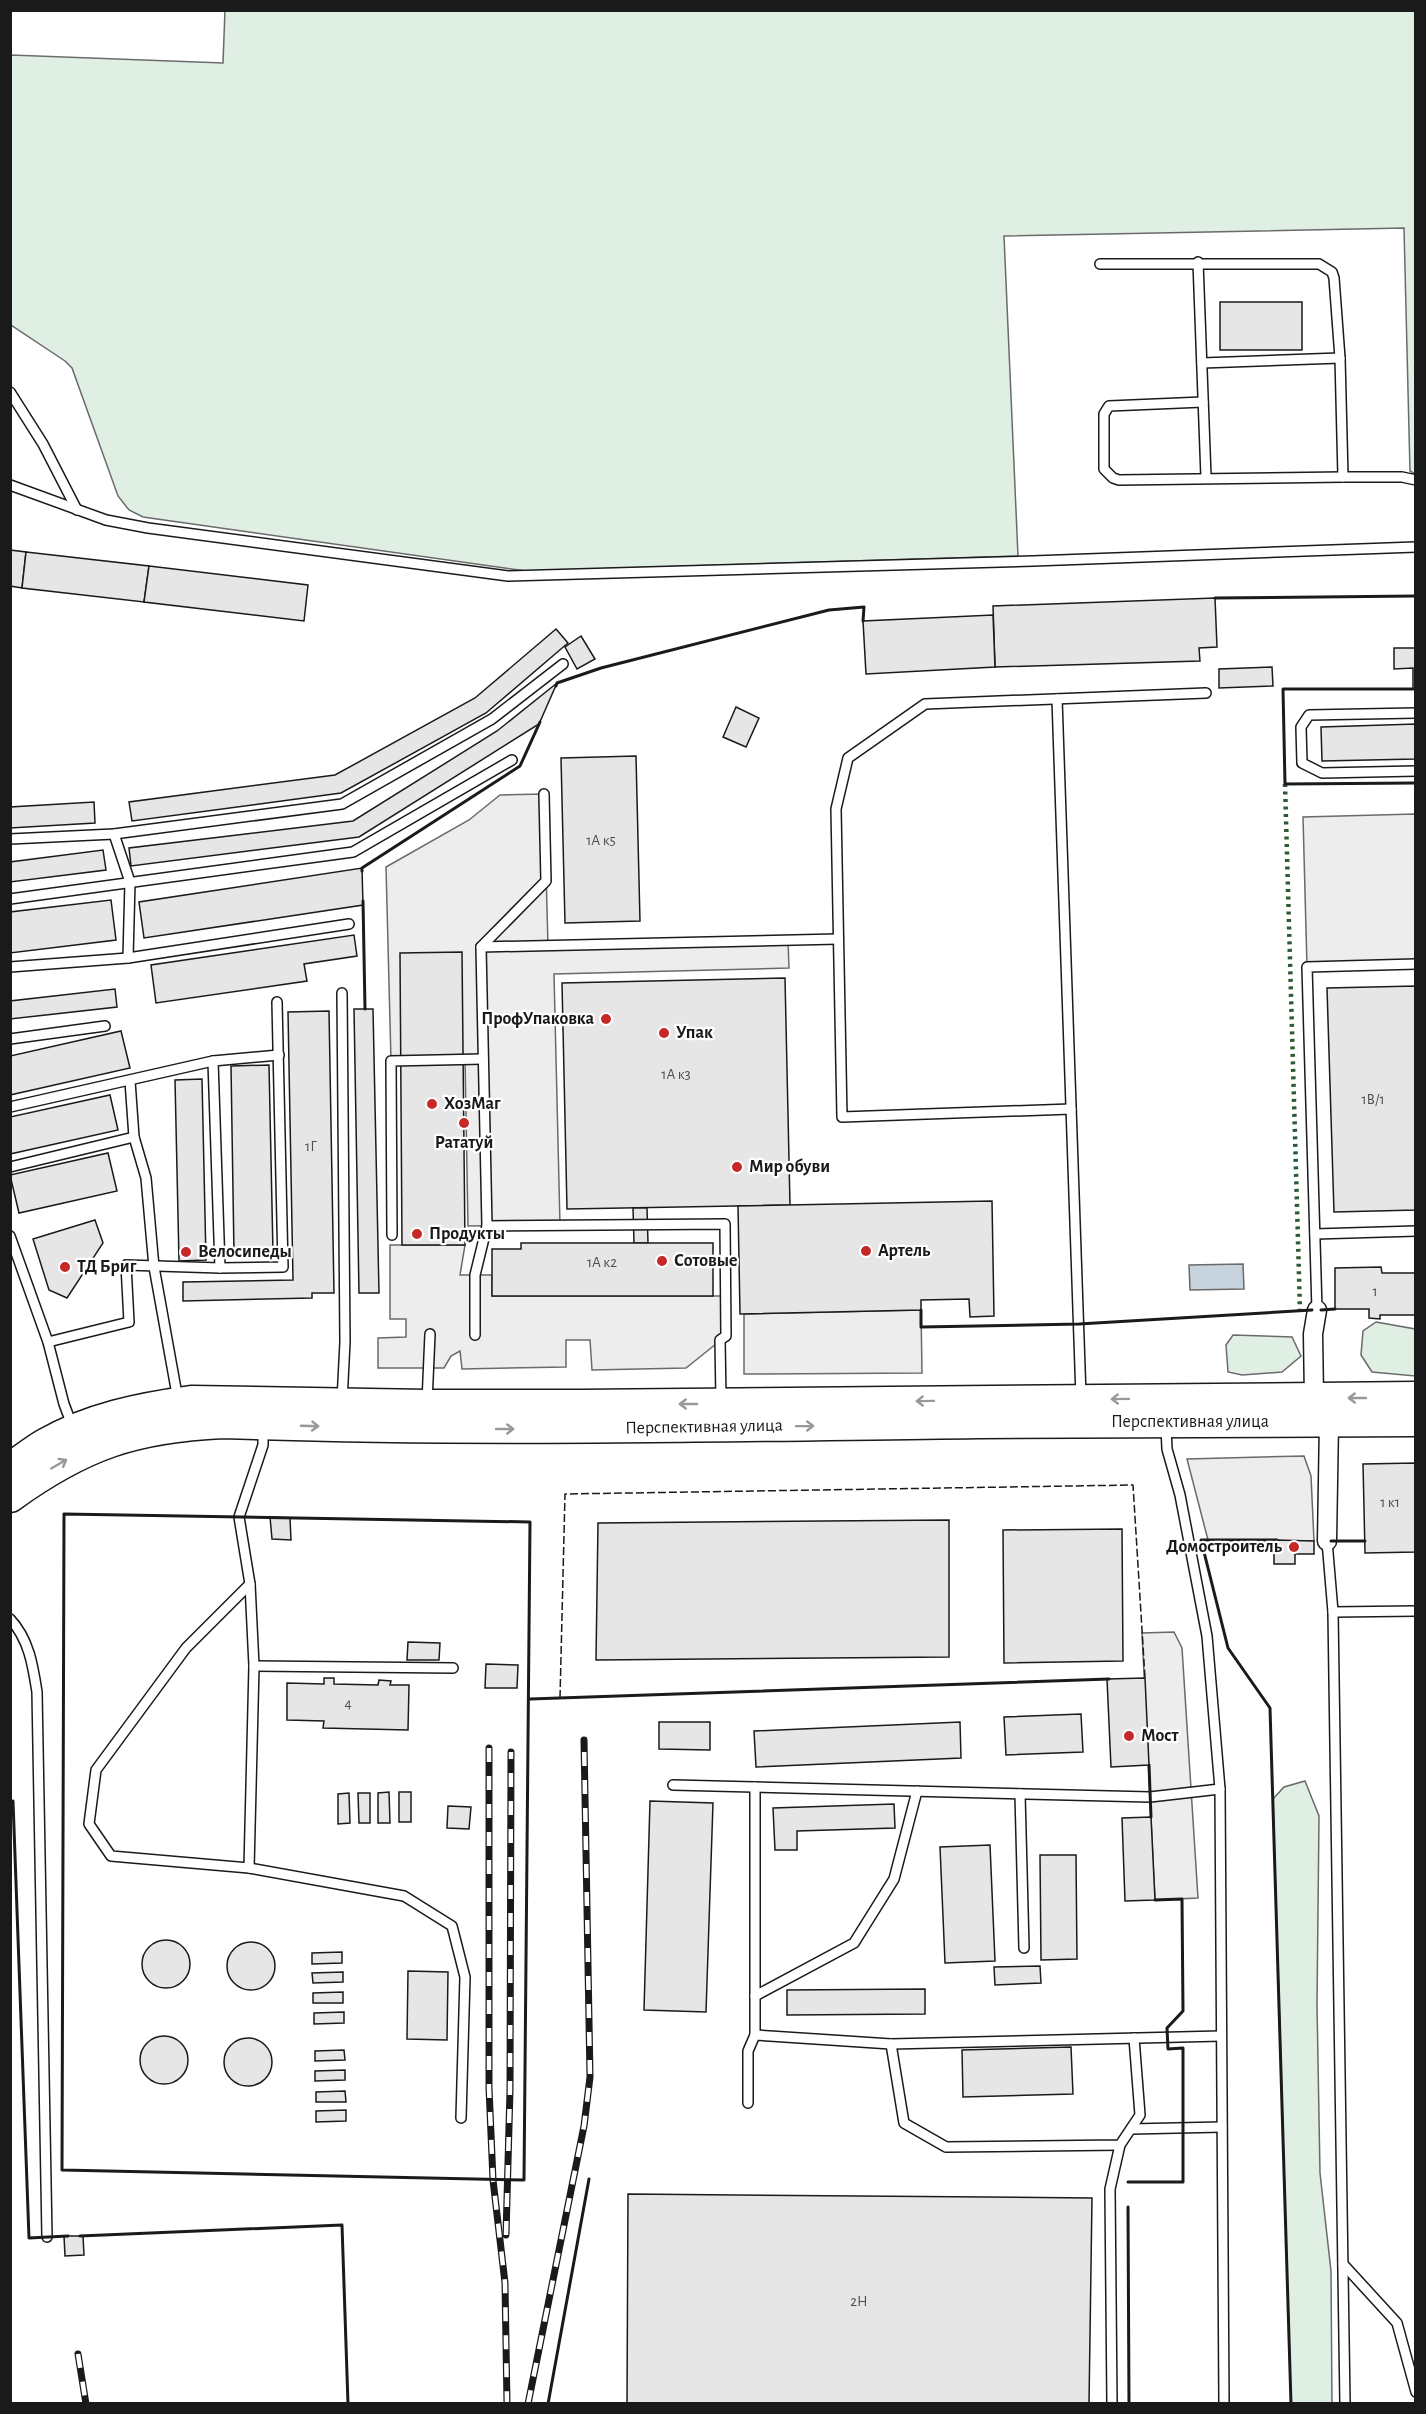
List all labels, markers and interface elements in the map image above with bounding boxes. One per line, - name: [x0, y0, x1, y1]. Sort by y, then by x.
- house number: 1А к5: [586, 833, 616, 848]
- place label: ПрофУпаковка: [481, 1010, 594, 1028]
- marker: ПрофУпаковка: [599, 1012, 613, 1026]
- place label: Упак: [676, 1024, 713, 1042]
- marker: Упак: [657, 1026, 671, 1040]
- house number: 1А к3: [661, 1067, 691, 1082]
- house number: 1В/1: [1361, 1092, 1385, 1107]
- place label: ХозМаг: [444, 1095, 501, 1113]
- marker: ХозМаг: [425, 1097, 439, 1111]
- marker: Рататуй: [457, 1116, 471, 1130]
- place label: Рататуй: [435, 1134, 493, 1152]
- house number: 1Г: [305, 1139, 317, 1154]
- place label: Мир обуви: [749, 1158, 830, 1176]
- marker: Мир обуви: [730, 1160, 744, 1174]
- place label: Продукты: [429, 1225, 505, 1243]
- marker: Продукты: [410, 1227, 424, 1241]
- place label: Артель: [878, 1242, 931, 1260]
- place label: Велосипеды: [198, 1243, 292, 1261]
- marker: Артель: [859, 1244, 873, 1258]
- marker: Велосипеды: [179, 1245, 193, 1259]
- place label: Сотовые: [674, 1252, 738, 1270]
- marker: Сотовые: [655, 1254, 669, 1268]
- house number: 1А к2: [587, 1255, 617, 1270]
- place label: ТД Бриг: [77, 1258, 137, 1276]
- marker: ТД Бриг: [58, 1260, 72, 1274]
- house number: 1: [1372, 1284, 1378, 1299]
- one-way arrow: [1348, 1392, 1368, 1404]
- one-way arrow: [1111, 1394, 1131, 1405]
- one-way arrow: [916, 1395, 936, 1407]
- one-way arrow: [679, 1399, 699, 1410]
- street label: Перспективная улица: [1111, 1413, 1269, 1431]
- street label: Перспективная улица: [625, 1417, 783, 1437]
- one-way arrow: [299, 1420, 319, 1432]
- one-way arrow: [794, 1420, 814, 1432]
- one-way arrow: [494, 1423, 514, 1435]
- one-way arrow: [50, 1458, 67, 1470]
- house number: 1 к1: [1380, 1495, 1400, 1510]
- place label: Домостроитель: [1166, 1538, 1283, 1556]
- marker: Домостроитель: [1287, 1540, 1301, 1554]
- house number: 4: [344, 1696, 352, 1711]
- place label: Мост: [1141, 1727, 1180, 1745]
- marker: Мост: [1122, 1729, 1136, 1743]
- house number: 2Н: [850, 2294, 868, 2309]

